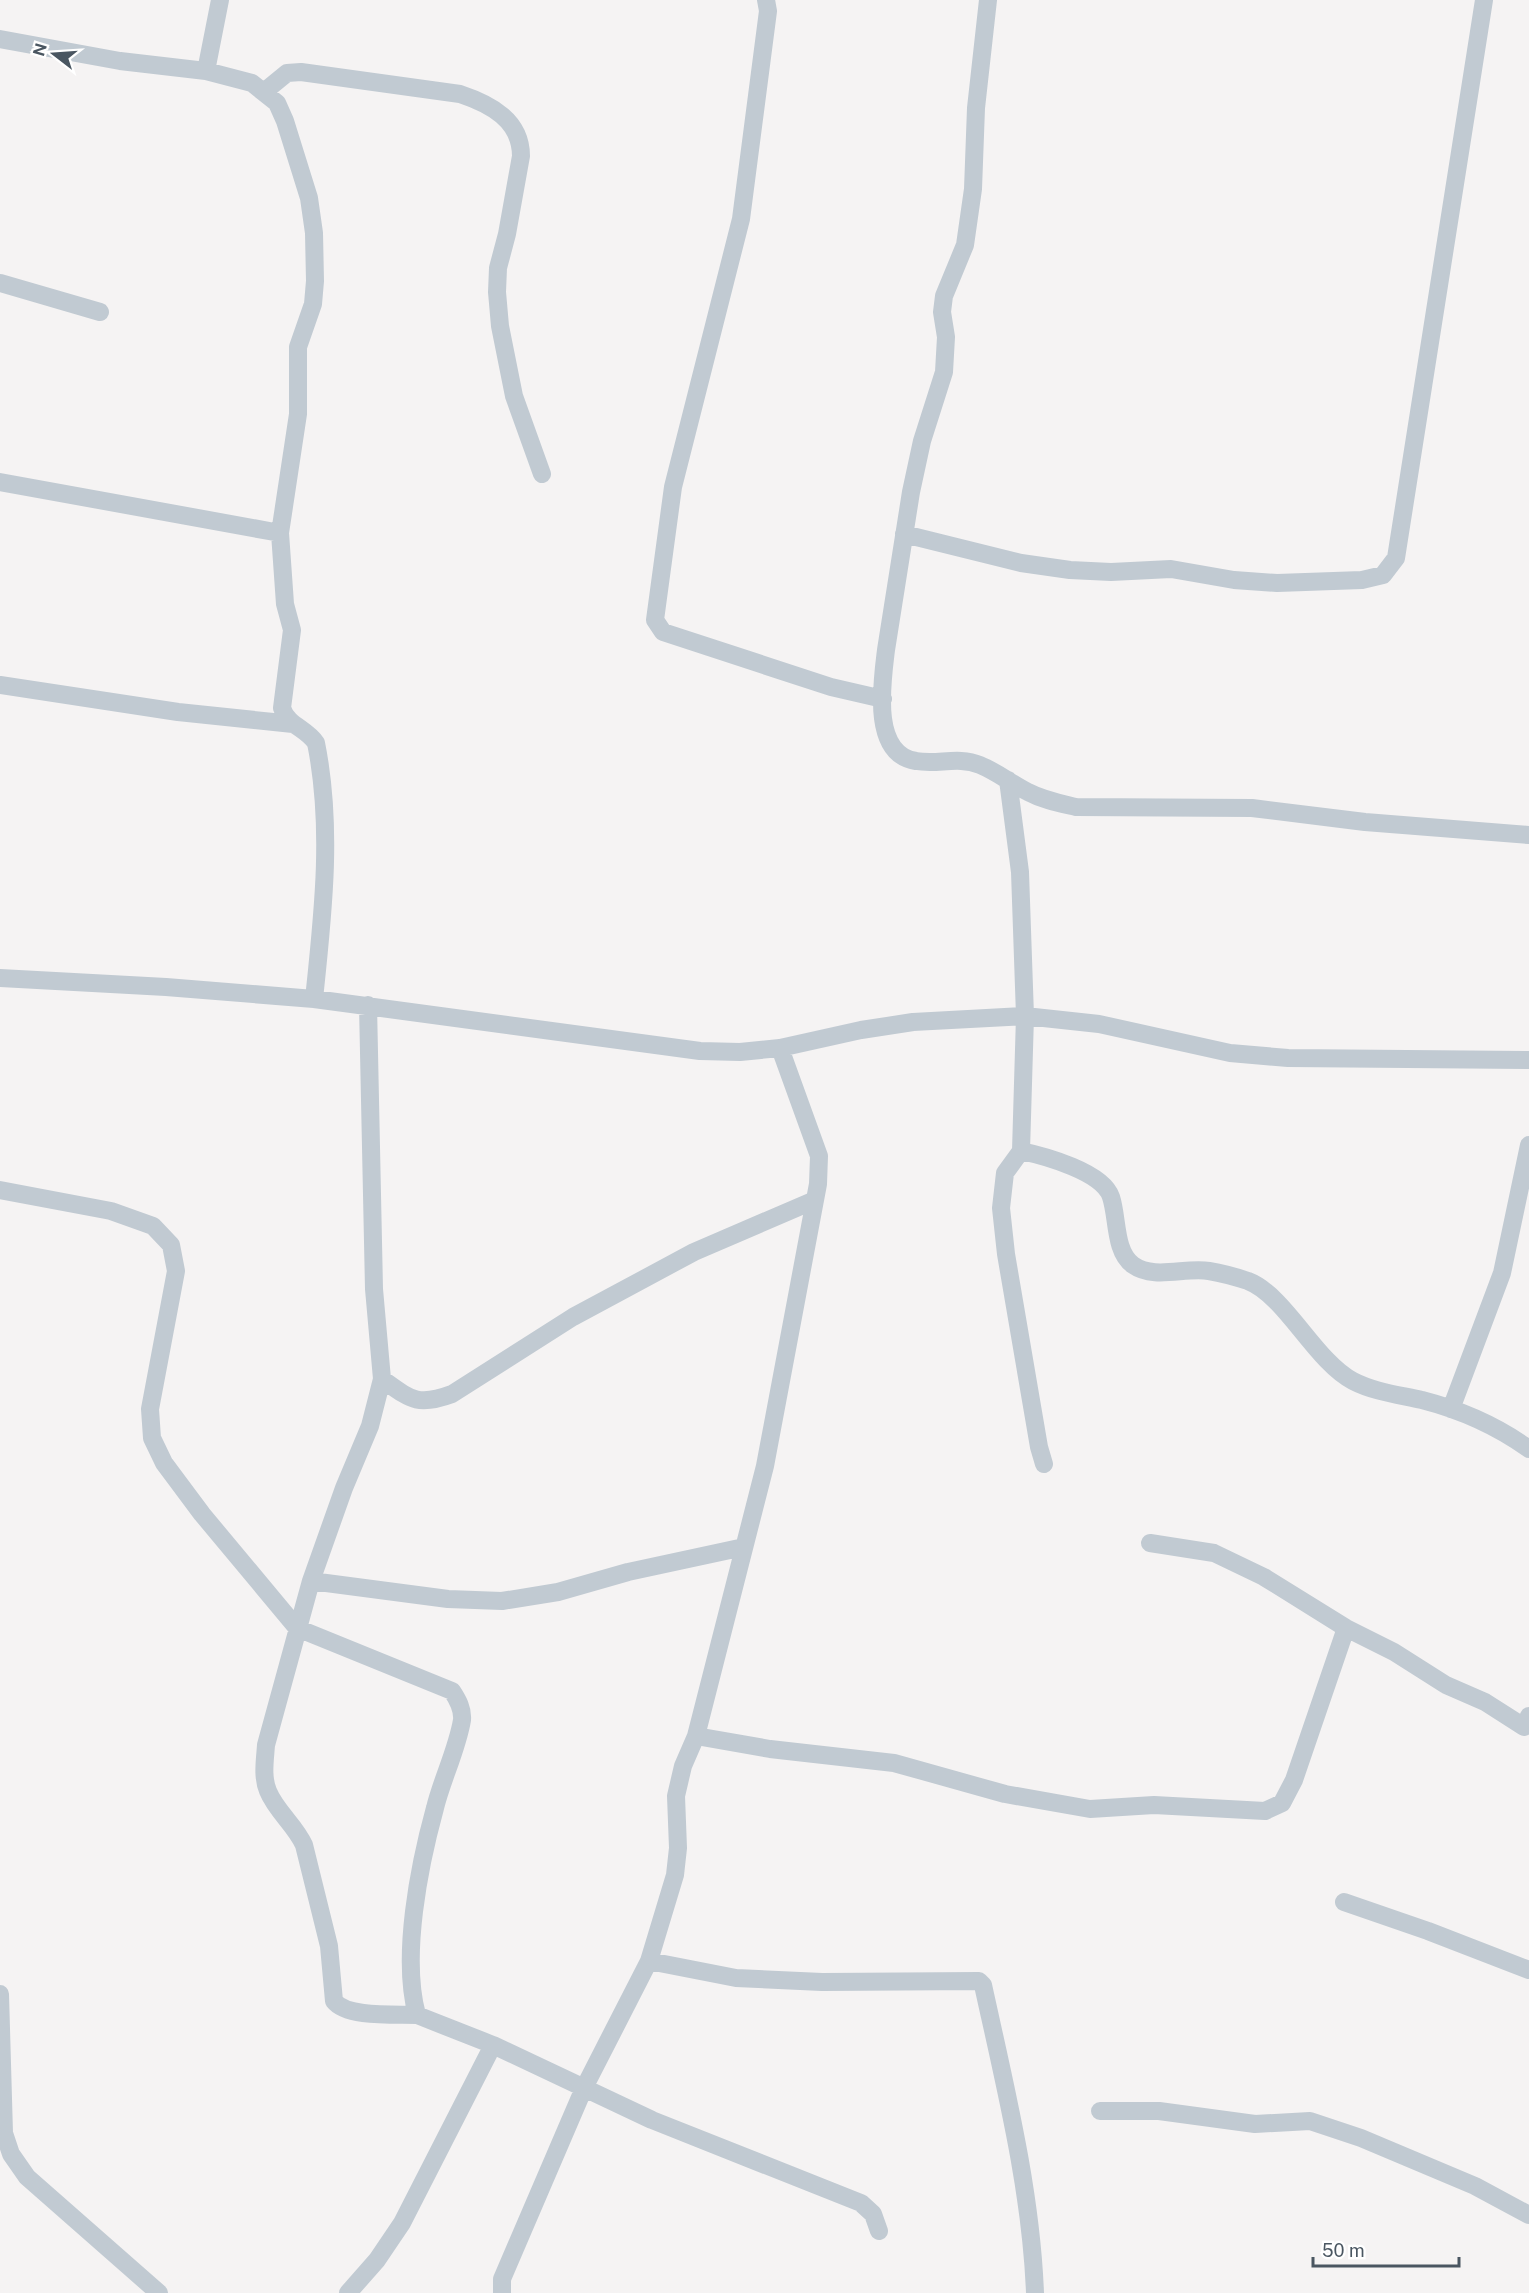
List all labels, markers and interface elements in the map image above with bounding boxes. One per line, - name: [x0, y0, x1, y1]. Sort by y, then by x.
- north arrow: [24, 24, 84, 84]
- text: N: [29, 41, 51, 59]
- scale bar: [1313, 2230, 1458, 2268]
- text: 50 m: [1322, 2240, 1365, 2261]

